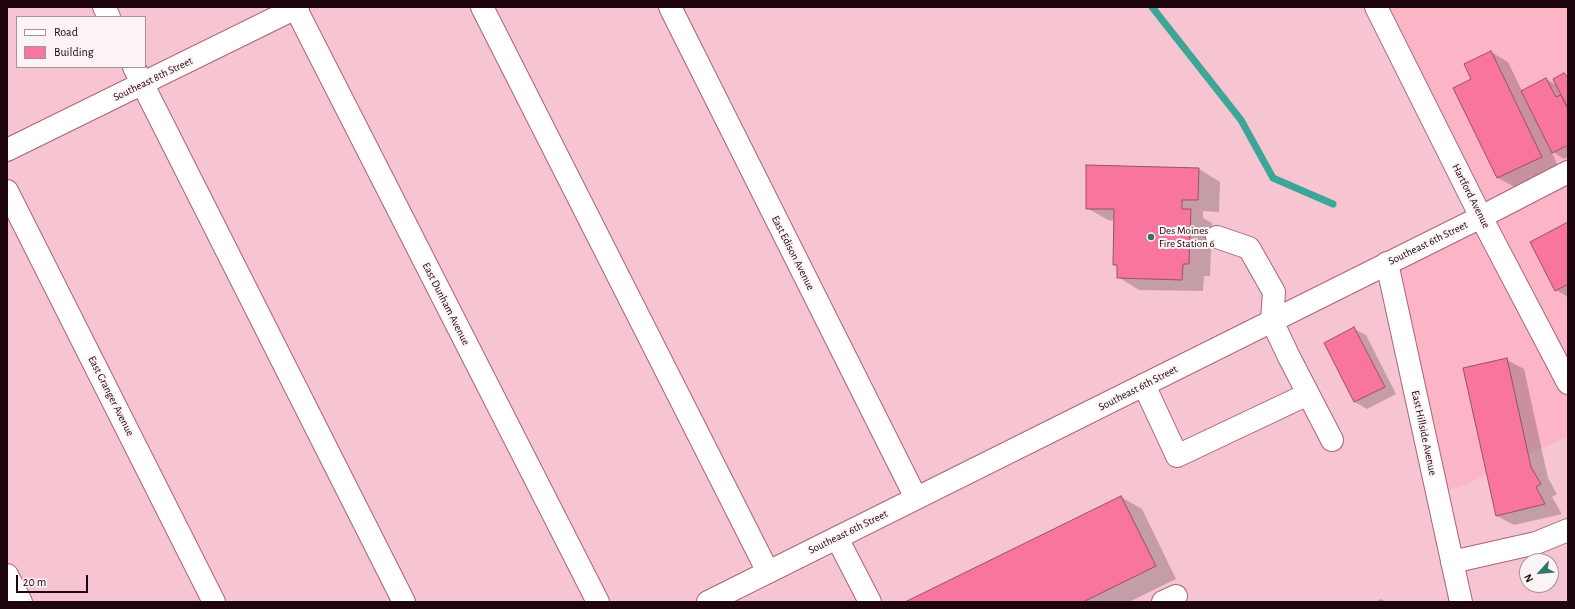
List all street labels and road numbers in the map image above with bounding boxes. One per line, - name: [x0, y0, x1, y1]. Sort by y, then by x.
- street label: Southeast 8th Street: [111, 54, 195, 104]
- street label: Hartford Avenue: [1449, 161, 1493, 231]
- street label: East Edison Avenue: [769, 214, 817, 292]
- street label: Southeast 6th Street: [1386, 218, 1470, 268]
- street label: East Dunham Avenue: [419, 260, 473, 348]
- street label: East Granger Avenue: [85, 354, 137, 438]
- street label: Southeast 6th Street: [1096, 362, 1180, 414]
- street label: East Hillside Avenue: [1409, 389, 1439, 477]
- street label: Southeast 6th Street: [806, 507, 890, 557]

